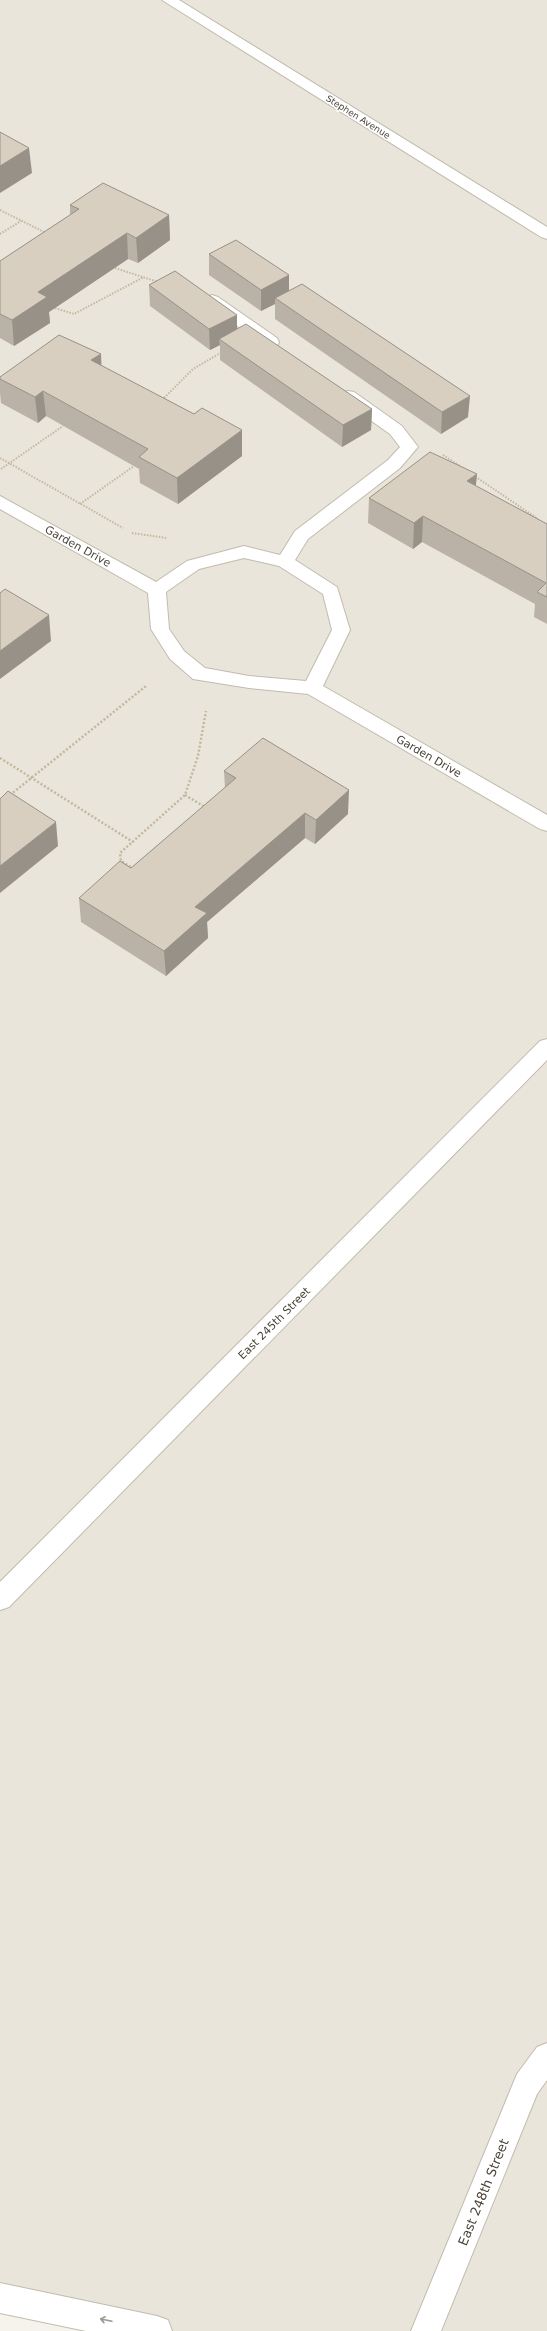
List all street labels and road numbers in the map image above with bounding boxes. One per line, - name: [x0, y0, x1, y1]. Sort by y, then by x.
- street label: Stephen Avenue: [324, 93, 392, 141]
- street label: Garden Drive: [43, 523, 113, 570]
- street label: Garden Drive: [394, 733, 464, 780]
- street label: East 245th Street: [236, 1284, 314, 1362]
- street label: East 248th Street: [455, 2137, 512, 2248]

